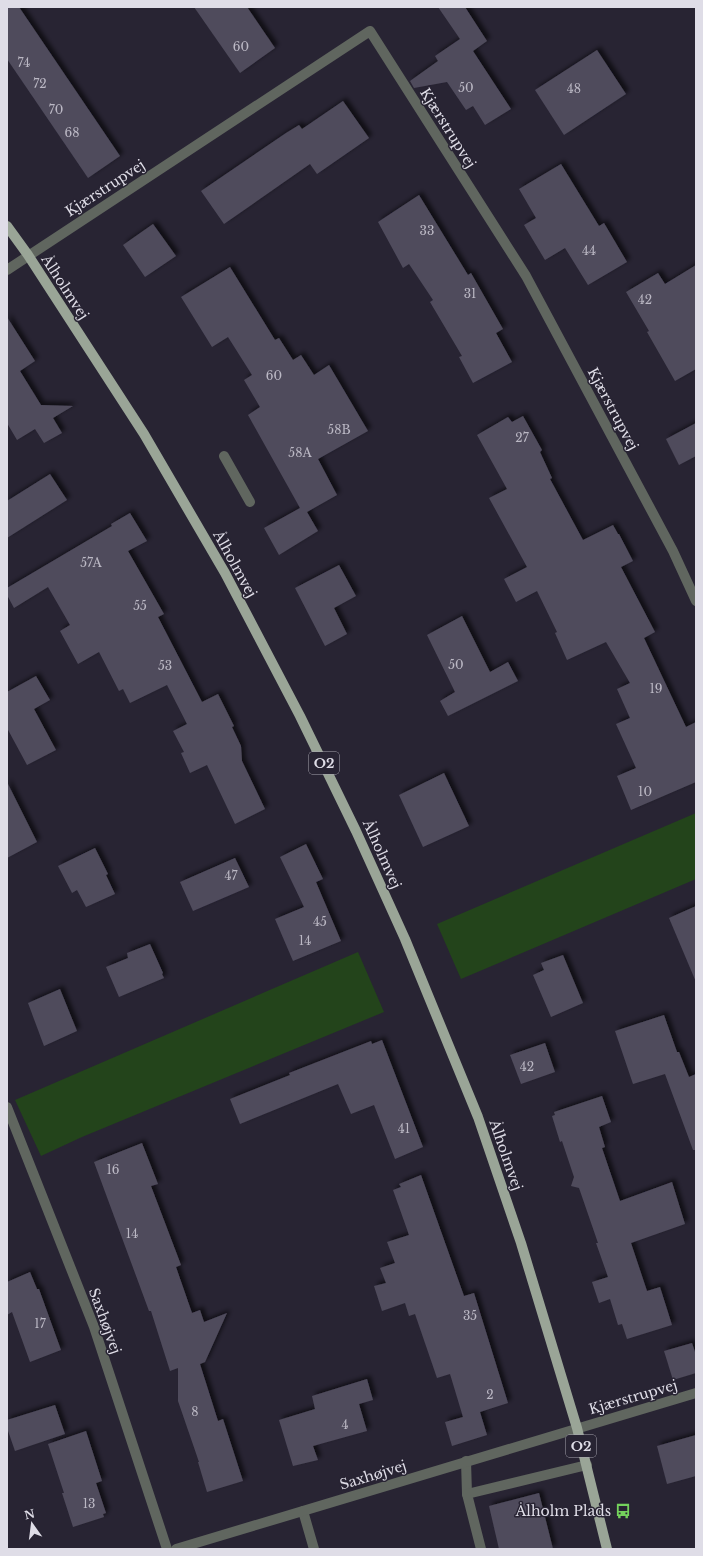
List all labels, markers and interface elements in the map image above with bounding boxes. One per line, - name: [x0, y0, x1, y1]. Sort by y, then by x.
- house number: 60: [233, 39, 249, 54]
- house number: 74: [18, 55, 30, 70]
- house number: 72: [33, 76, 47, 91]
- house number: 50: [458, 80, 474, 95]
- house number: 48: [567, 81, 581, 96]
- street label: Kjærstrupvej: [416, 85, 480, 171]
- house number: 70: [49, 102, 63, 117]
- house number: 68: [65, 125, 80, 140]
- street label: Kjærstrupvej: [62, 156, 148, 220]
- house number: 33: [420, 223, 434, 238]
- house number: 44: [582, 243, 596, 258]
- street label: Ålholmvej: [37, 250, 93, 323]
- house number: 31: [464, 286, 476, 301]
- house number: 42: [638, 292, 652, 307]
- street label: Kjærstrupvej: [584, 364, 642, 454]
- house number: 60: [266, 368, 282, 383]
- house number: 58B: [327, 422, 351, 437]
- house number: 27: [515, 430, 530, 445]
- house number: 58A: [288, 445, 312, 460]
- street label: Ålholmvej: [209, 526, 261, 601]
- house number: 57A: [80, 555, 103, 570]
- house number: 55: [133, 598, 147, 613]
- house number: 50: [448, 657, 464, 672]
- house number: 53: [158, 658, 172, 673]
- house number: 19: [649, 681, 663, 696]
- road number: O2: [309, 752, 339, 774]
- house number: 10: [638, 784, 652, 799]
- street label: Ålholmvej: [358, 816, 405, 891]
- house number: 47: [224, 868, 238, 883]
- house number: 45: [313, 914, 327, 929]
- house number: 14: [299, 933, 311, 948]
- house number: 42: [520, 1059, 534, 1074]
- street label: Ålholmvej: [485, 1116, 527, 1193]
- house number: 41: [398, 1121, 410, 1136]
- house number: 16: [106, 1162, 120, 1177]
- house number: 14: [126, 1226, 138, 1241]
- street label: Saxhøjvej: [85, 1286, 125, 1356]
- house number: 35: [463, 1308, 477, 1323]
- house number: 17: [34, 1316, 47, 1331]
- street label: Kjærstrupvej: [587, 1376, 679, 1418]
- house number: 2: [486, 1387, 494, 1402]
- house number: 8: [191, 1404, 199, 1419]
- house number: 4: [341, 1417, 349, 1432]
- road number: O2: [566, 1435, 596, 1457]
- street label: Saxhøjvej: [337, 1456, 409, 1494]
- house number: 13: [83, 1496, 95, 1511]
- place label: Ålholm Plads: [515, 1502, 611, 1520]
- bus stop icon: Ålholm Plads: [614, 1502, 632, 1520]
- north arrow: [12, 1504, 52, 1544]
- text: N: [23, 1506, 37, 1522]

